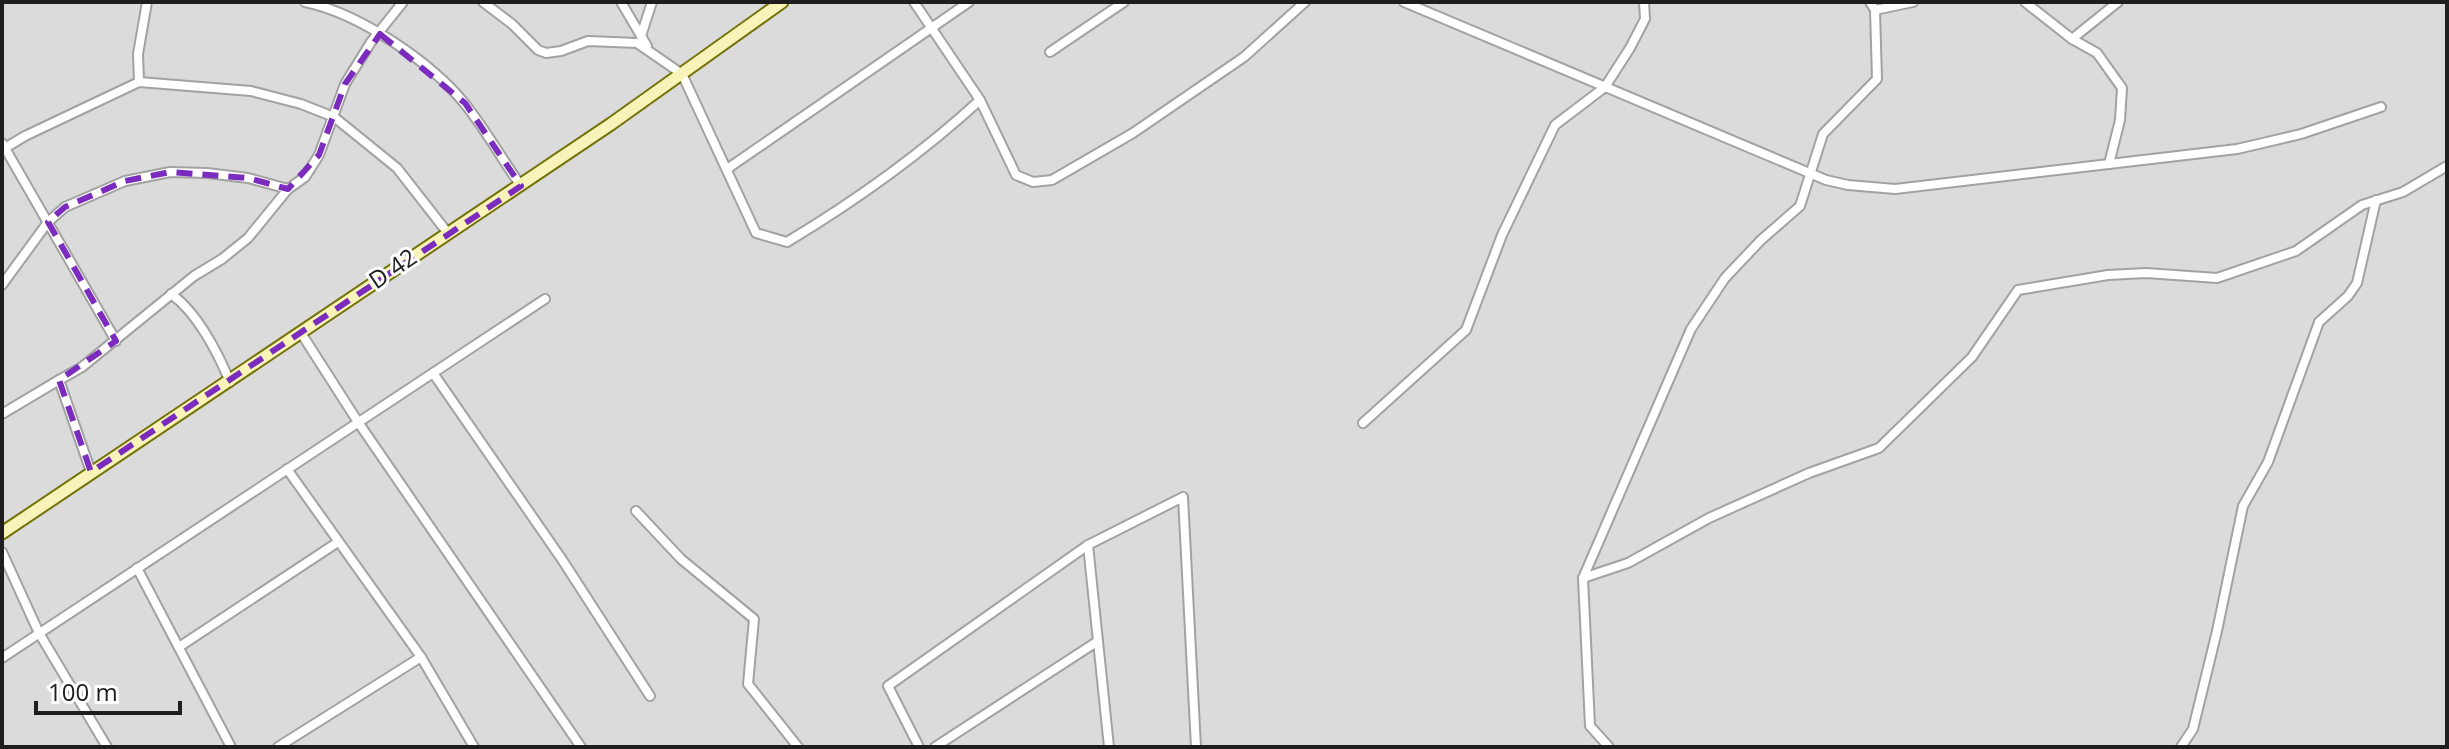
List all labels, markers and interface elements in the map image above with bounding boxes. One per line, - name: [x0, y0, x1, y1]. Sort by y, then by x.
- street label: D 42: [362, 240, 423, 296]
- scale bar: [36, 665, 180, 715]
- text: 100 m: [48, 675, 118, 708]

